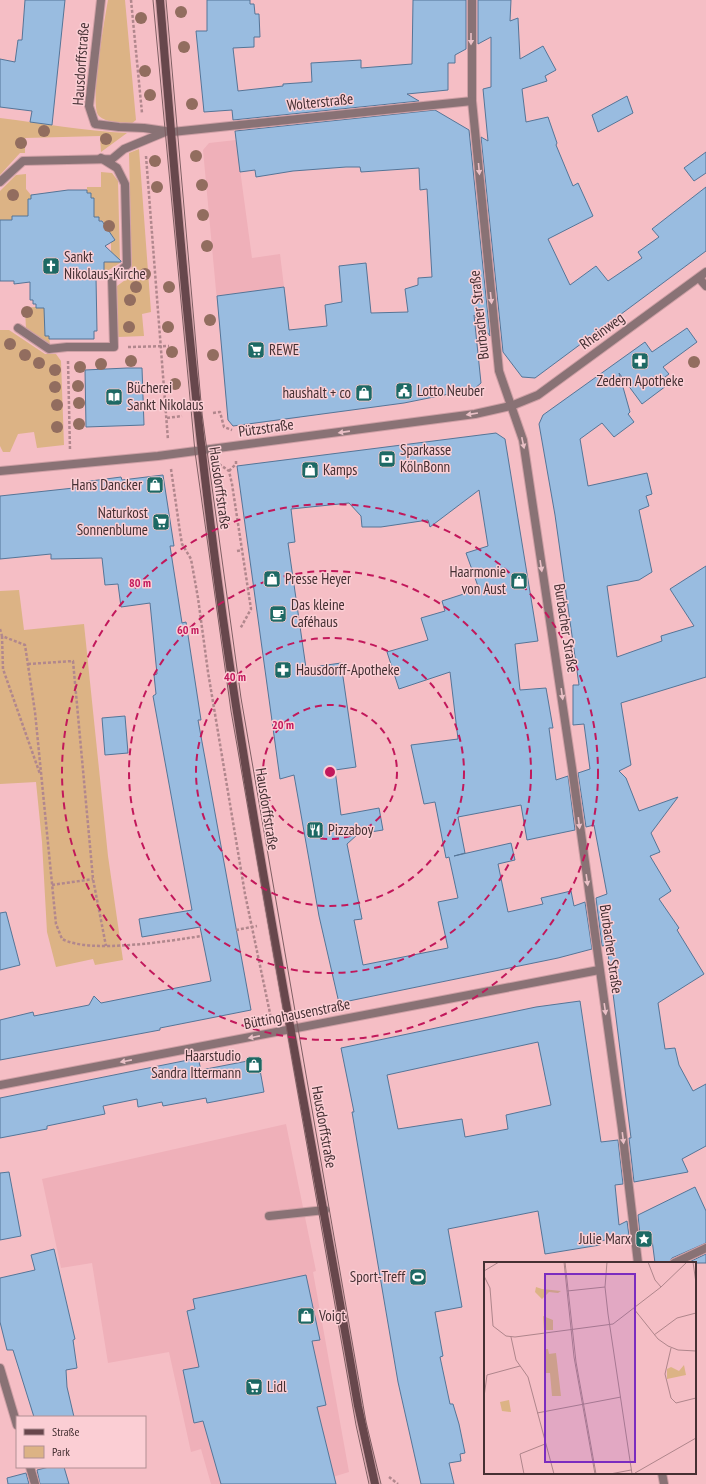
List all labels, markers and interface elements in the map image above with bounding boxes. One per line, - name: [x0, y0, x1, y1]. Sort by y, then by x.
- street label: Hausdorffstraße: [68, 22, 93, 106]
- one-way arrow: [468, 33, 474, 46]
- street label: Wolterstraße: [286, 89, 354, 114]
- one-way arrow: [476, 163, 482, 175]
- place label: Sankt Nikolaus-Kirche: [64, 247, 146, 283]
- church icon: Sankt Nikolaus-Kirche: [41, 256, 61, 276]
- street label: Burbacher Straße: [464, 269, 493, 361]
- one-way arrow: [487, 292, 494, 304]
- street label: Rheinweg: [575, 308, 628, 353]
- supermarket icon: REWE: [246, 340, 266, 360]
- place label: REWE: [269, 340, 299, 359]
- pharmacy icon: Zedern Apotheke: [630, 351, 650, 371]
- place label: Zedern Apotheke: [596, 371, 684, 390]
- place label: Bücherei Sankt Nikolaus: [127, 378, 204, 414]
- public building icon: Lotto Neuber: [394, 381, 414, 401]
- place label: Lotto Neuber: [417, 381, 485, 400]
- place label: haushalt + co: [282, 383, 351, 402]
- shop icon: haushalt + co: [354, 383, 374, 403]
- library icon: Bücherei Sankt Nikolaus: [104, 387, 124, 407]
- one-way arrow: [466, 411, 478, 417]
- street label: Pützstraße: [237, 414, 295, 441]
- one-way arrow: [338, 429, 350, 435]
- one-way arrow: [520, 436, 526, 449]
- place label: Sparkasse KölnBonn: [400, 440, 451, 476]
- street label: Hausdorffstraße: [205, 445, 236, 530]
- bank icon: Sparkasse KölnBonn: [377, 449, 397, 469]
- shop icon: Kamps: [300, 460, 320, 480]
- place label: Kamps: [323, 460, 357, 479]
- place label: Hans Dancker: [71, 475, 143, 494]
- shop icon: Hans Dancker: [145, 475, 165, 495]
- place label: Naturkost Sonnenblume: [77, 503, 148, 539]
- supermarket icon: Naturkost Sonnenblume: [151, 512, 171, 532]
- one-way arrow: [538, 559, 544, 572]
- place label: Haarmonie von Aust: [450, 562, 506, 598]
- shop icon: Presse Heyer: [262, 569, 282, 589]
- place label: Presse Heyer: [285, 569, 352, 588]
- shop icon: Haarmonie von Aust: [509, 571, 529, 591]
- text: 80 m: [129, 575, 151, 590]
- street label: Burbacher Straße: [550, 582, 583, 674]
- place label: Das kleine Caféhaus: [291, 595, 345, 631]
- cafe icon: Das kleine Caféhaus: [268, 604, 288, 624]
- text: 60 m: [177, 622, 199, 637]
- pharmacy icon: Hausdorff-Apotheke: [273, 660, 293, 680]
- place label: Hausdorff-Apotheke: [296, 660, 400, 679]
- text: 40 m: [224, 669, 246, 684]
- one-way arrow: [559, 688, 565, 700]
- text: 20 m: [272, 717, 294, 732]
- centre of rings: [323, 765, 337, 779]
- street label: Hausdorffstraße: [252, 766, 283, 852]
- one-way arrow: [576, 817, 582, 829]
- restaurant icon: Pizzaboy: [305, 820, 325, 840]
- place label: Pizzaboy: [328, 820, 374, 839]
- one-way arrow: [584, 874, 590, 887]
- street label: Burbacher Straße: [596, 903, 627, 995]
- street label: Büttinghausenstraße: [242, 994, 352, 1033]
- one-way arrow: [602, 1003, 608, 1015]
- one-way arrow: [248, 1034, 260, 1040]
- place label: Haarstudio Sandra Ittermann: [151, 1046, 241, 1082]
- shop icon: Haarstudio Sandra Ittermann: [244, 1055, 264, 1075]
- one-way arrow: [120, 1058, 132, 1064]
- street label: Hausdorffstraße: [308, 1084, 341, 1170]
- one-way arrow: [620, 1132, 626, 1144]
- place label: Julie Marx: [578, 1229, 631, 1248]
- place icon: Julie Marx: [634, 1229, 654, 1249]
- inset map: [484, 1262, 696, 1474]
- place label: Sport-Treff: [350, 1267, 406, 1286]
- sports icon: Sport-Treff: [408, 1267, 428, 1287]
- shop icon: Voigt: [296, 1306, 316, 1326]
- place label: Voigt: [318, 1306, 346, 1325]
- supermarket icon: Lidl: [244, 1377, 264, 1397]
- place label: Lidl: [267, 1377, 287, 1396]
- legend: [16, 1416, 146, 1468]
- text: Straße: [52, 1424, 79, 1439]
- text: Park: [52, 1444, 70, 1459]

